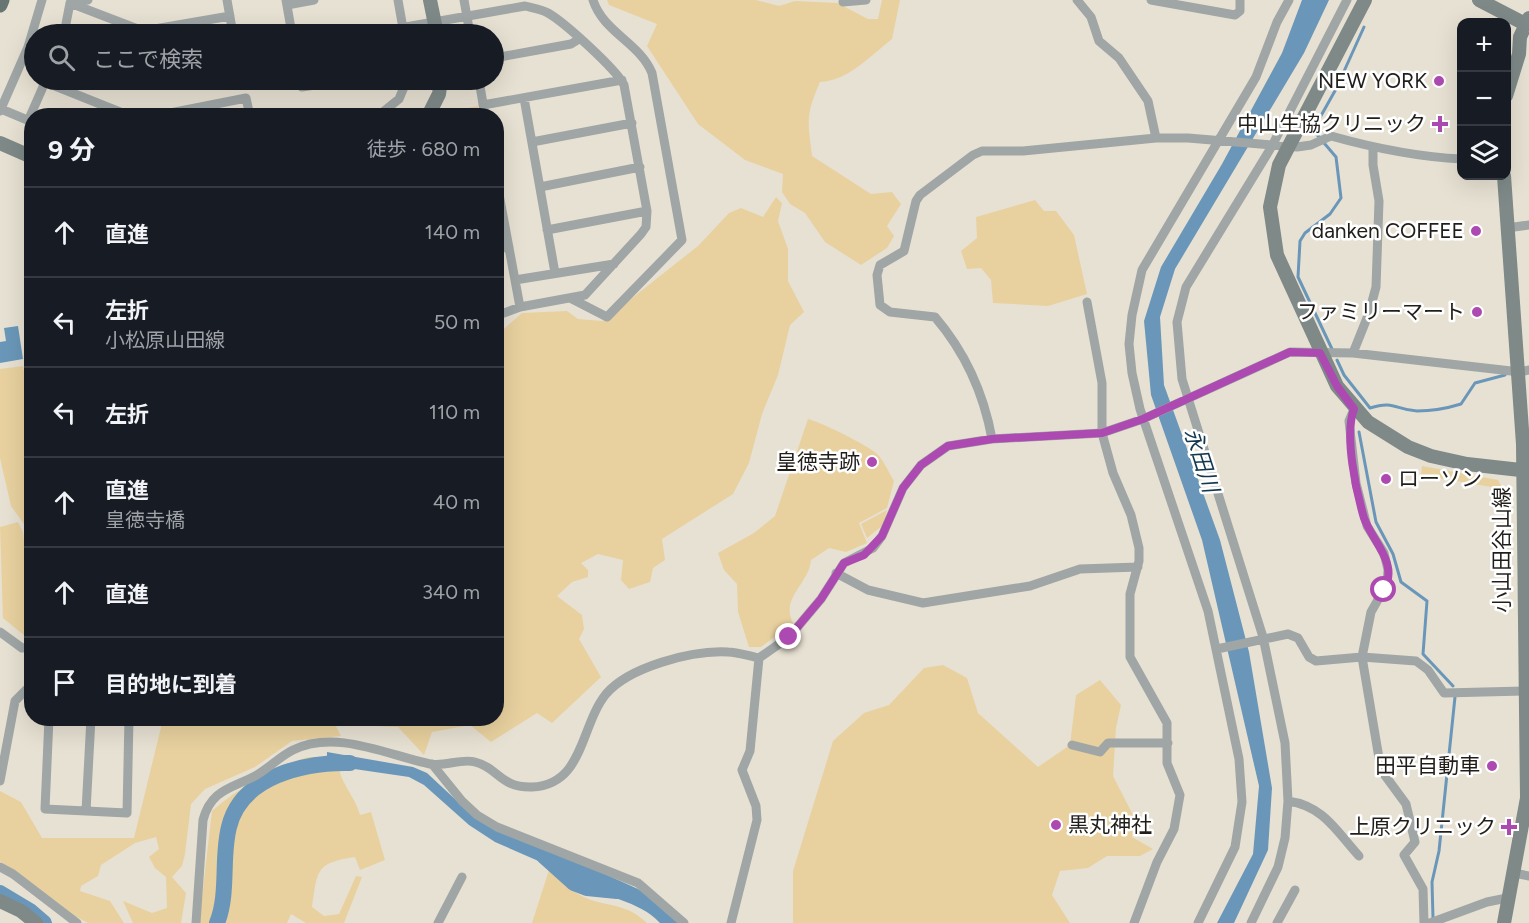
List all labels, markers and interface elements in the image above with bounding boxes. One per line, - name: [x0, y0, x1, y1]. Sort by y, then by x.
- map controls: [1457, 18, 1511, 180]
- button: +: [1457, 18, 1511, 72]
- search box: [24, 24, 504, 90]
- icon: search: [45, 41, 78, 74]
- text: ここで検索: [93, 46, 203, 73]
- place label: NEW YORK: [1318, 68, 1427, 93]
- button: −: [1457, 72, 1511, 126]
- marker: NEW YORK: [1432, 74, 1446, 88]
- place label: 中山生協クリニック: [1237, 111, 1426, 136]
- marker: 中山生協クリニック: [1431, 115, 1449, 133]
- button: layers: [1457, 126, 1511, 180]
- text: 9 分: [48, 134, 95, 166]
- text: 徒歩 · 680 m: [367, 137, 480, 161]
- icon: ahead: [48, 216, 81, 249]
- place label: danken COFFEE: [1312, 218, 1464, 243]
- text: 140 m: [425, 220, 480, 244]
- text: 直進: [105, 221, 149, 248]
- marker: danken COFFEE: [1469, 224, 1483, 238]
- text: 左折: [105, 297, 149, 324]
- place label: ファミリーマート: [1297, 299, 1465, 324]
- marker: ファミリーマート: [1470, 305, 1484, 319]
- icon: left: [48, 306, 81, 339]
- text: 50 m: [434, 310, 480, 334]
- text: 小松原山田線: [105, 328, 225, 352]
- icon: left: [48, 396, 81, 429]
- text: 110 m: [429, 400, 480, 424]
- text: 左折: [105, 401, 149, 428]
- water label: 永田川: [1178, 425, 1225, 498]
- place label: 皇徳寺跡: [776, 449, 860, 474]
- marker: 皇徳寺跡: [865, 455, 879, 469]
- place label: ローソン: [1398, 466, 1482, 491]
- marker: ローソン: [1379, 472, 1393, 486]
- text: 直進: [105, 477, 149, 504]
- icon: ahead: [48, 486, 81, 519]
- street label: 小山田谷山線: [1489, 487, 1514, 613]
- text: 40 m: [433, 490, 480, 514]
- text: 皇徳寺橋: [105, 508, 185, 532]
- icon: ahead: [48, 576, 81, 609]
- route start: [1370, 576, 1396, 602]
- text: 340 m: [422, 580, 480, 604]
- text: 直進: [105, 581, 149, 608]
- route end: [775, 623, 801, 649]
- icon: arrive: [48, 666, 81, 699]
- text: 目的地に到着: [105, 671, 237, 698]
- place label: 田平自動車: [1375, 753, 1480, 778]
- marker: 田平自動車: [1485, 759, 1499, 773]
- place label: 黒丸神社: [1068, 812, 1152, 837]
- place label: 上原クリニック: [1349, 814, 1496, 839]
- marker: 黒丸神社: [1049, 818, 1063, 832]
- marker: 上原クリニック: [1500, 818, 1518, 836]

